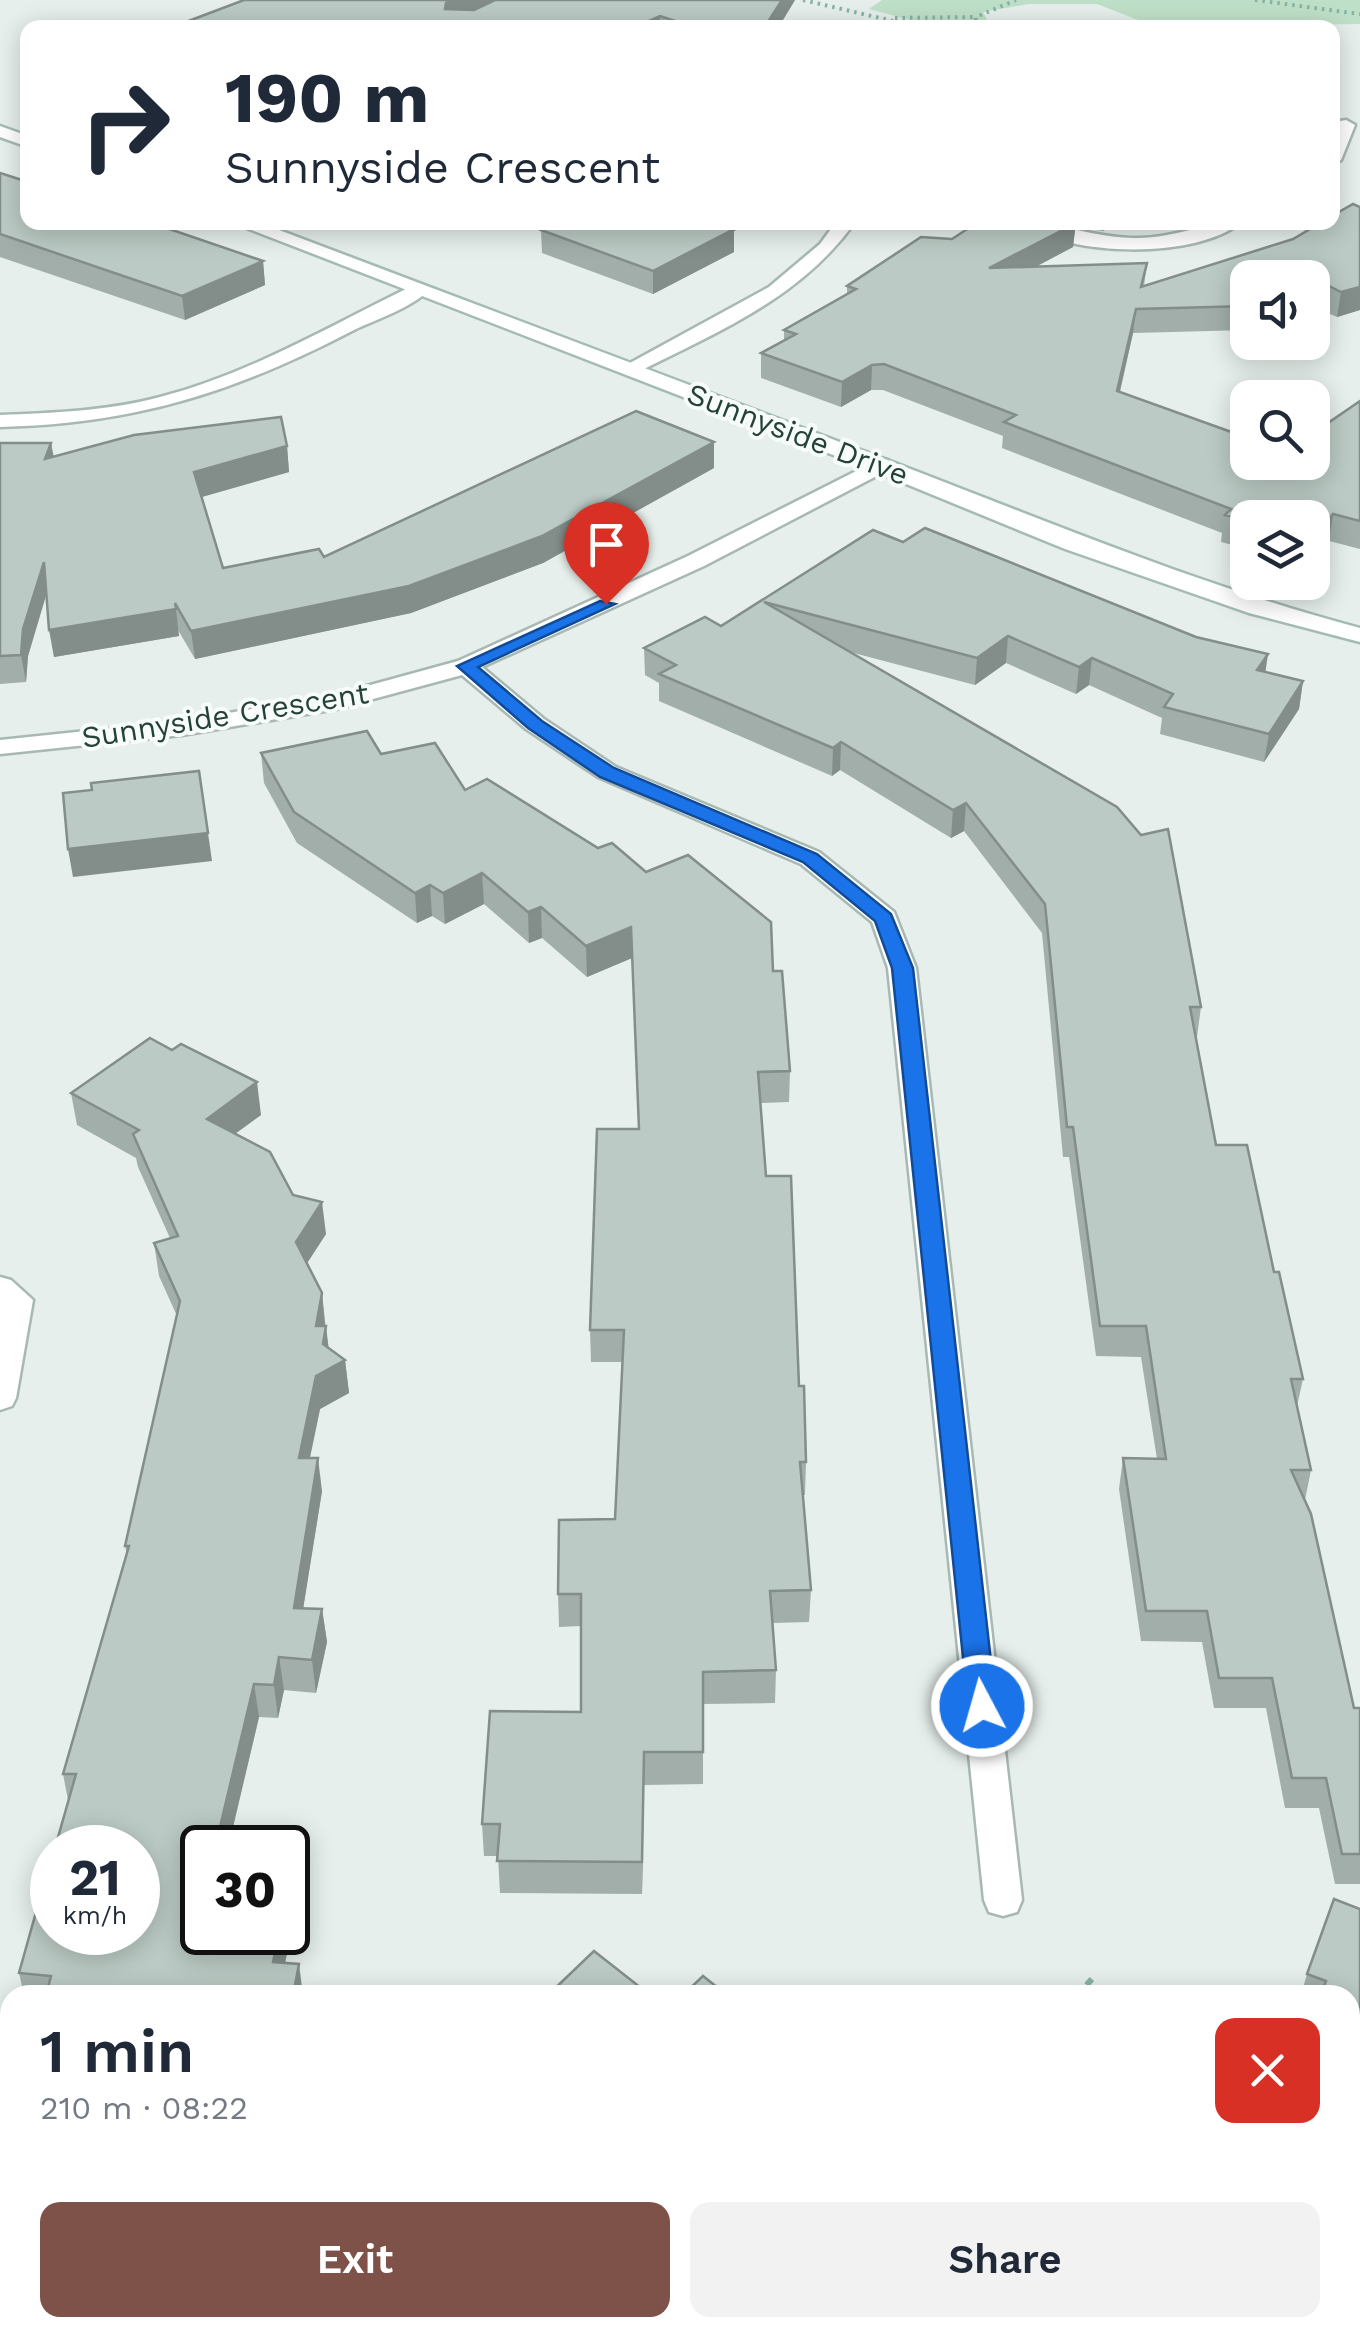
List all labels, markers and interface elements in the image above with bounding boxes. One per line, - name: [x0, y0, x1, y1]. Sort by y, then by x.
- text: 190 m: [225, 57, 429, 139]
- icon: right: [60, 60, 190, 190]
- text: Sunnyside Crescent: [225, 141, 660, 194]
- map controls: [1230, 260, 1330, 600]
- button: sound: [1230, 260, 1330, 360]
- street label: Sunnyside Drive: [682, 376, 914, 492]
- button: search: [1230, 380, 1330, 480]
- button: layers: [1230, 500, 1330, 600]
- pin: [564, 502, 649, 605]
- icon: arrive: [579, 517, 634, 572]
- street label: Sunnyside Crescent: [79, 675, 371, 755]
- position arrow: [930, 1654, 1034, 1758]
- speed limit sign: 30: [180, 1825, 310, 1955]
- text: 21: [69, 1848, 121, 1907]
- text: km/h: [63, 1901, 127, 1930]
- text: 1 min: [40, 2016, 194, 2087]
- button: close: [1215, 2018, 1320, 2123]
- text: 210 m · 08:22: [40, 2089, 248, 2127]
- button: Exit: [40, 2202, 670, 2317]
- button: Share: [690, 2202, 1320, 2317]

